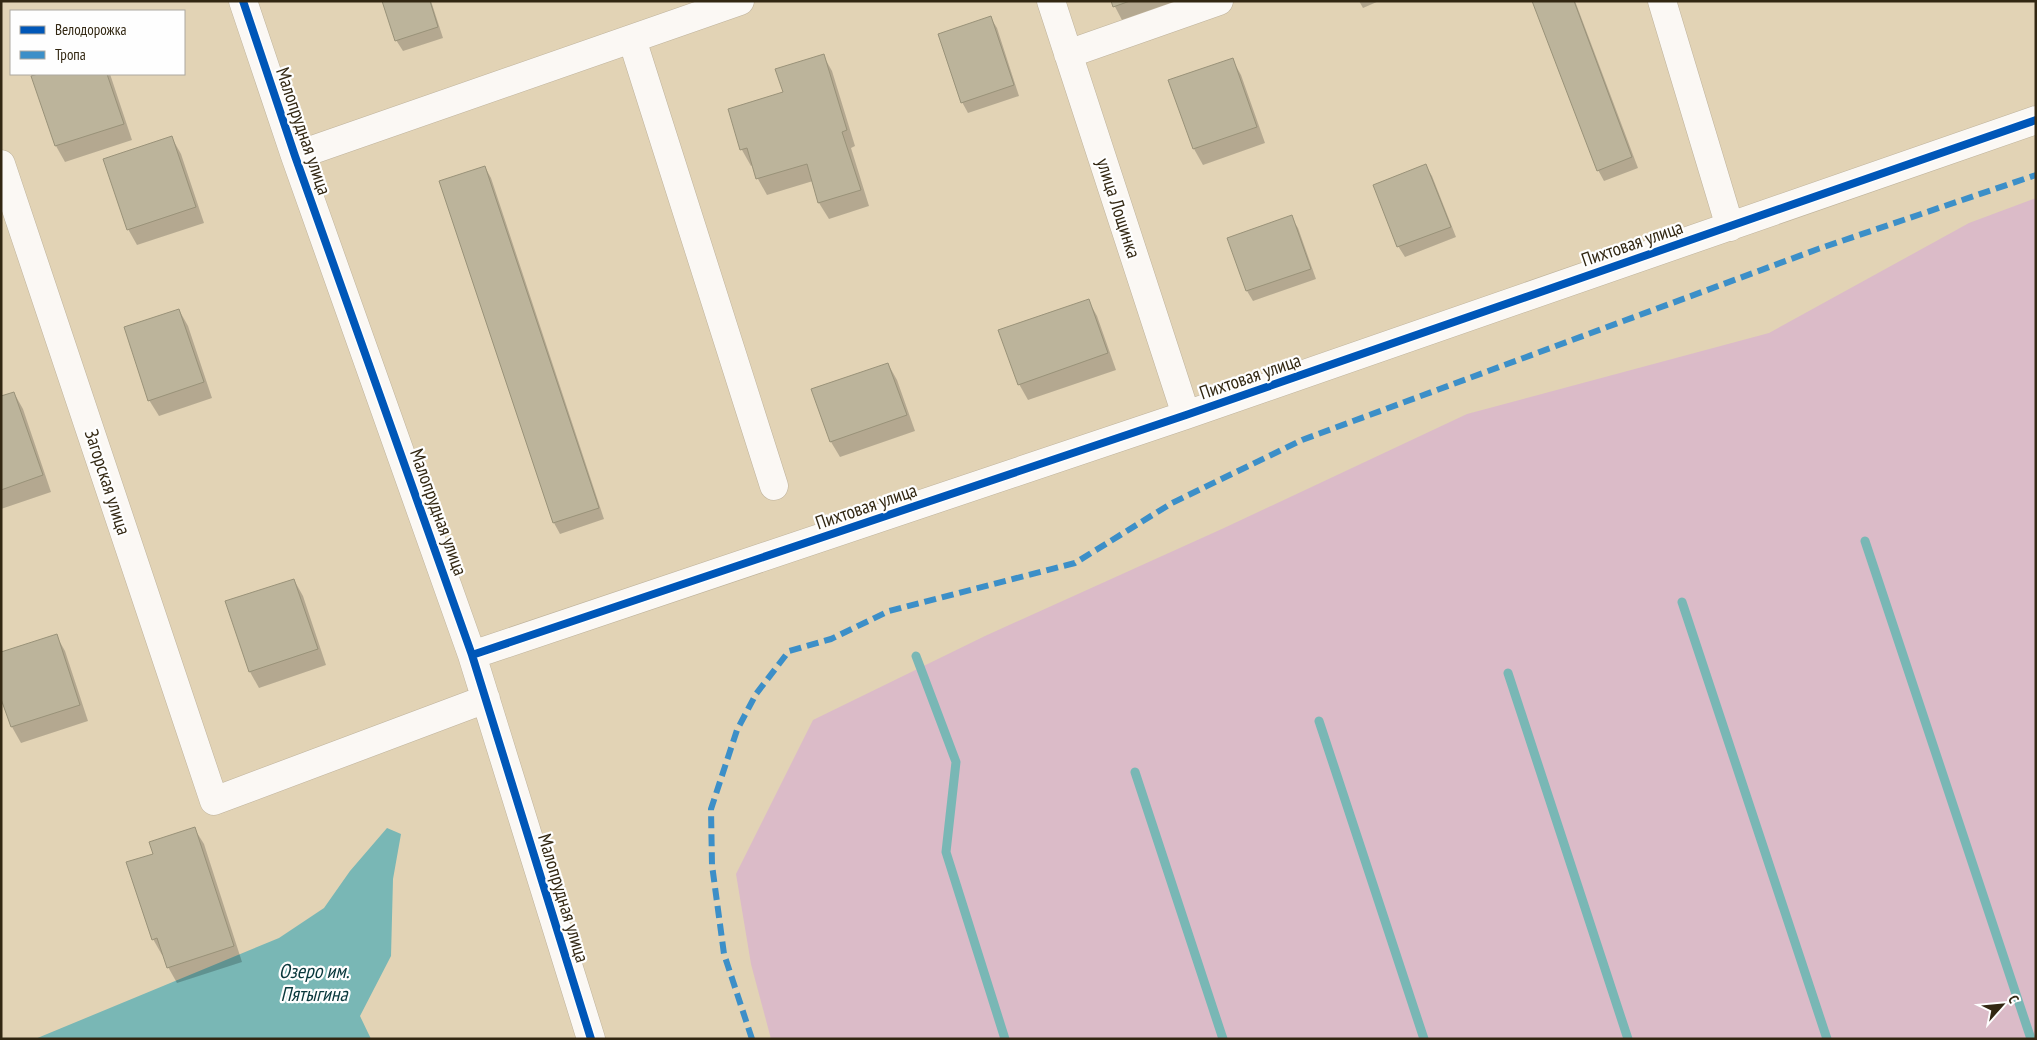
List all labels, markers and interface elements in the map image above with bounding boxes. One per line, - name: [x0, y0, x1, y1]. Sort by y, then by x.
- legend: [10, 10, 185, 75]
- text: Велодорожка: [55, 20, 126, 39]
- text: Тропа: [55, 45, 86, 64]
- street label: Малопрудная улица: [271, 64, 337, 198]
- street label: улица Лощинка: [1092, 155, 1146, 261]
- street label: Пихтовая улица: [1578, 214, 1686, 272]
- street label: Пихтовая улица: [1196, 347, 1304, 405]
- street label: Загорская улица: [80, 426, 136, 538]
- street label: Малопрудная улица: [405, 445, 473, 579]
- street label: Пихтовая улица: [812, 477, 920, 535]
- street label: Малопрудная улица: [533, 831, 595, 965]
- water label: Озеро им. Пятыгина: [279, 958, 350, 1007]
- north arrow: [1977, 980, 2027, 1030]
- text: С: [2004, 992, 2023, 1007]

